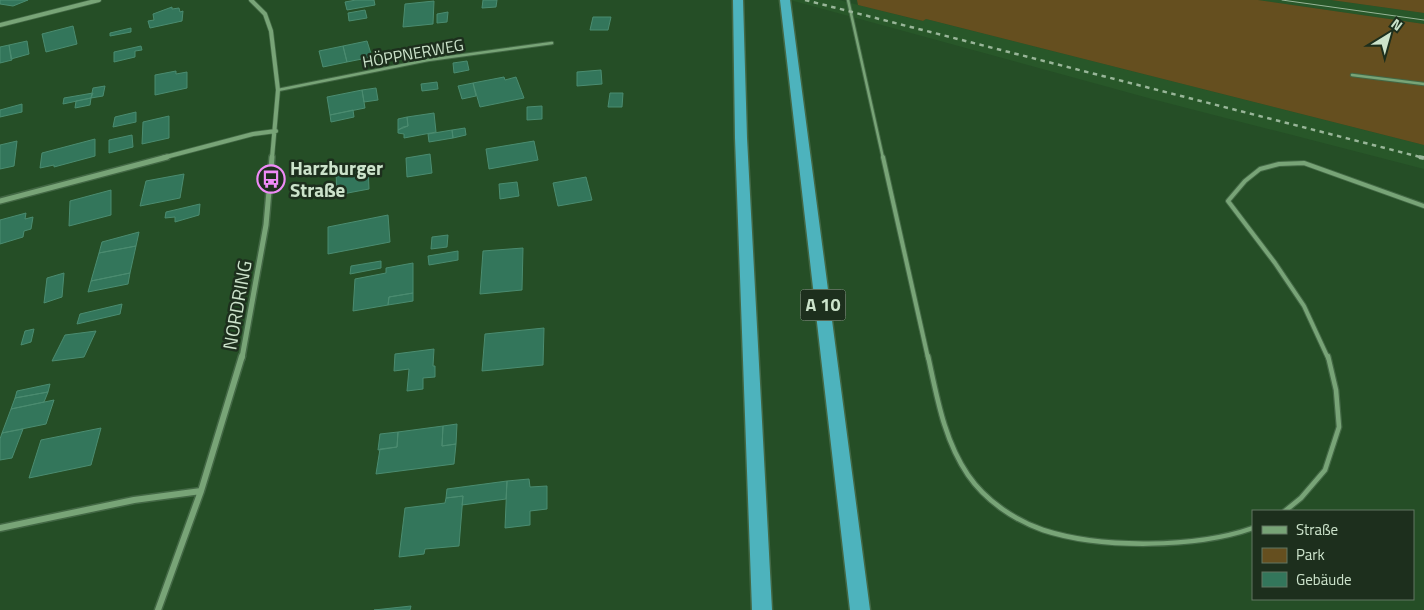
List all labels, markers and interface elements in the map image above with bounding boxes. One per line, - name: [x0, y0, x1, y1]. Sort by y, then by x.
- north arrow: [1364, 10, 1414, 60]
- text: N: [1387, 13, 1407, 36]
- street label: HÖPPNERWEG: [360, 32, 466, 74]
- place label: Harzburger Straße: [290, 153, 383, 204]
- bus stop icon: Harzburger Straße: [256, 164, 286, 194]
- street label: NORDRING: [214, 258, 259, 352]
- road number: A 10: [800, 290, 846, 320]
- legend: [1252, 510, 1414, 600]
- text: Straße: [1296, 518, 1338, 541]
- text: Park: [1296, 543, 1325, 566]
- text: Gebäude: [1296, 568, 1352, 591]

